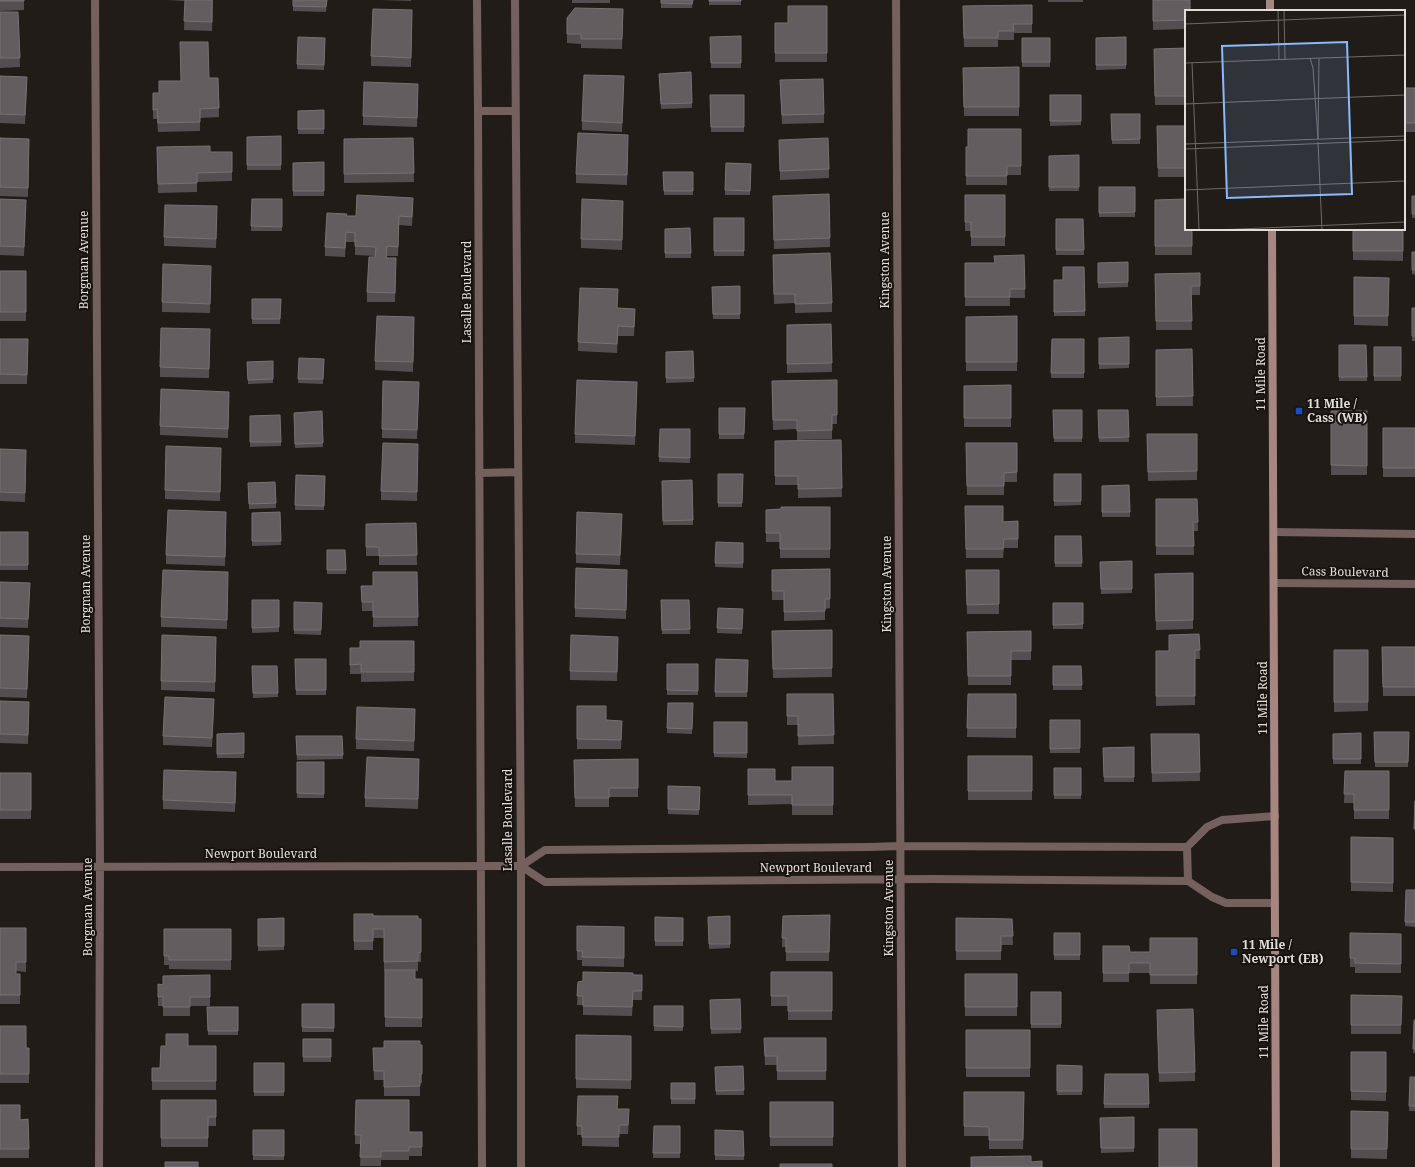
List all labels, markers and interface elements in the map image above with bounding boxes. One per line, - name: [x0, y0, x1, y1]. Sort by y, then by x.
- inset map: [1185, 10, 1405, 230]
- street label: Borgman Avenue: [75, 211, 92, 309]
- street label: Kingston Avenue: [876, 212, 893, 308]
- street label: Lasalle Boulevard: [458, 240, 475, 343]
- street label: 11 Mile Road: [1252, 336, 1269, 411]
- place label: 11 Mile / Cass (WB): [1307, 395, 1368, 426]
- marker: 11 Mile / Cass (WB): [1294, 406, 1304, 416]
- street label: Borgman Avenue: [77, 535, 94, 633]
- street label: Kingston Avenue: [878, 536, 895, 632]
- street label: Cass Boulevard: [1301, 562, 1389, 581]
- street label: 11 Mile Road: [1254, 660, 1271, 735]
- street label: Lasalle Boulevard: [499, 768, 516, 871]
- street label: Newport Boulevard: [205, 845, 318, 862]
- street label: Borgman Avenue: [79, 858, 96, 956]
- street label: Newport Boulevard: [760, 859, 873, 876]
- street label: Kingston Avenue: [880, 860, 897, 956]
- place label: 11 Mile / Newport (EB): [1242, 936, 1324, 967]
- marker: 11 Mile / Newport (EB): [1229, 947, 1239, 957]
- street label: 11 Mile Road: [1255, 984, 1272, 1059]

